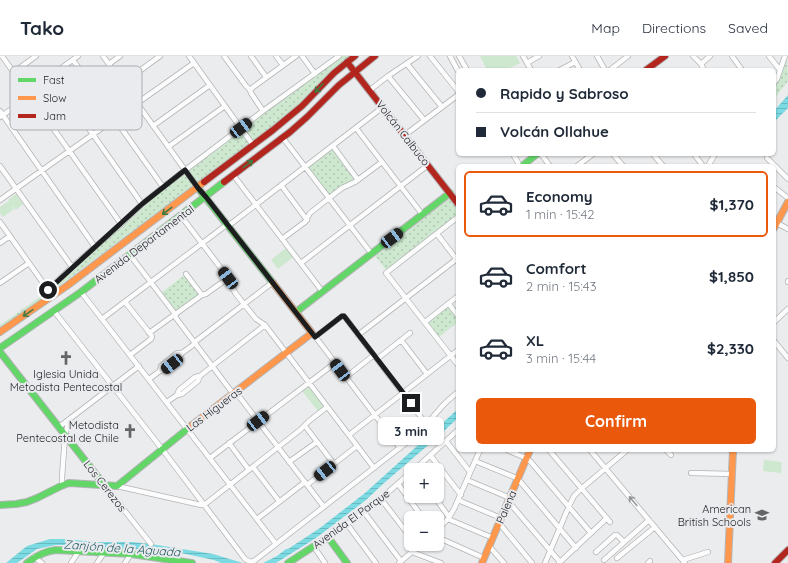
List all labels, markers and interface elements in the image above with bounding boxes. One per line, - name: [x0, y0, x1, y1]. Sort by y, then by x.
- text: Tako: [20, 16, 64, 40]
- text: Map: [591, 19, 620, 37]
- text: Directions: [642, 19, 706, 37]
- text: Saved: [728, 19, 768, 37]
- legend: [10, 66, 142, 130]
- text: Fast: [43, 73, 65, 87]
- one-way arrow: [314, 83, 323, 93]
- text: Rapido y Sabroso: [500, 84, 629, 103]
- text: Slow: [43, 91, 67, 105]
- street label: Volcán Calbuco: [373, 97, 433, 169]
- text: Jam: [43, 109, 66, 123]
- car: [228, 116, 254, 140]
- text: Volcán Ollahue: [500, 122, 609, 141]
- one-way arrow: [243, 160, 254, 169]
- icon: car: [478, 186, 514, 222]
- text: Economy: [526, 187, 593, 206]
- text: $1,370: [710, 195, 754, 214]
- street label: Avenida Departamental: [91, 202, 197, 286]
- text: 1 min · 15:42: [526, 206, 595, 222]
- one-way arrow: [161, 207, 172, 216]
- car: [379, 226, 405, 250]
- icon: car: [478, 258, 514, 294]
- text: Comfort: [526, 259, 587, 278]
- car: [216, 265, 240, 291]
- text: $1,850: [709, 267, 754, 286]
- text: 2 min · 15:43: [526, 278, 597, 294]
- route start: [39, 281, 57, 299]
- one-way arrow: [23, 309, 34, 317]
- icon: car: [478, 330, 514, 366]
- text: XL: [526, 331, 544, 350]
- text: $2,330: [707, 339, 754, 358]
- church icon: Iglesia Unida Metodista Pentecostal: [58, 350, 74, 366]
- text: 3 min · 15:44: [526, 350, 596, 366]
- car: [159, 352, 185, 376]
- car: [328, 357, 352, 383]
- place label: Iglesia Unida Metodista Pentecostal: [10, 367, 122, 394]
- street label: Las Higueras: [183, 384, 245, 434]
- route end: [402, 394, 420, 412]
- button: Confirm: [476, 398, 756, 444]
- car: [245, 409, 271, 433]
- callout: 3 min: [378, 417, 444, 445]
- place label: Metodista Pentecostal de Chile: [16, 418, 119, 445]
- church icon: Metodista Pentecostal de Chile: [122, 423, 138, 439]
- text: 3 min: [394, 423, 428, 439]
- street label: Los Cerezos: [81, 458, 129, 514]
- car: [312, 459, 338, 483]
- map controls: [404, 463, 444, 551]
- button: +: [404, 463, 444, 503]
- street label: Avenida El Parque: [310, 486, 392, 552]
- street label: Palena: [493, 488, 519, 526]
- one-way arrow: [628, 496, 637, 506]
- place label: American British Schools: [678, 502, 751, 529]
- school or university icon: American British Schools: [754, 507, 770, 523]
- button: −: [404, 511, 444, 551]
- water label: Zanjón de la Aguada: [63, 536, 182, 560]

